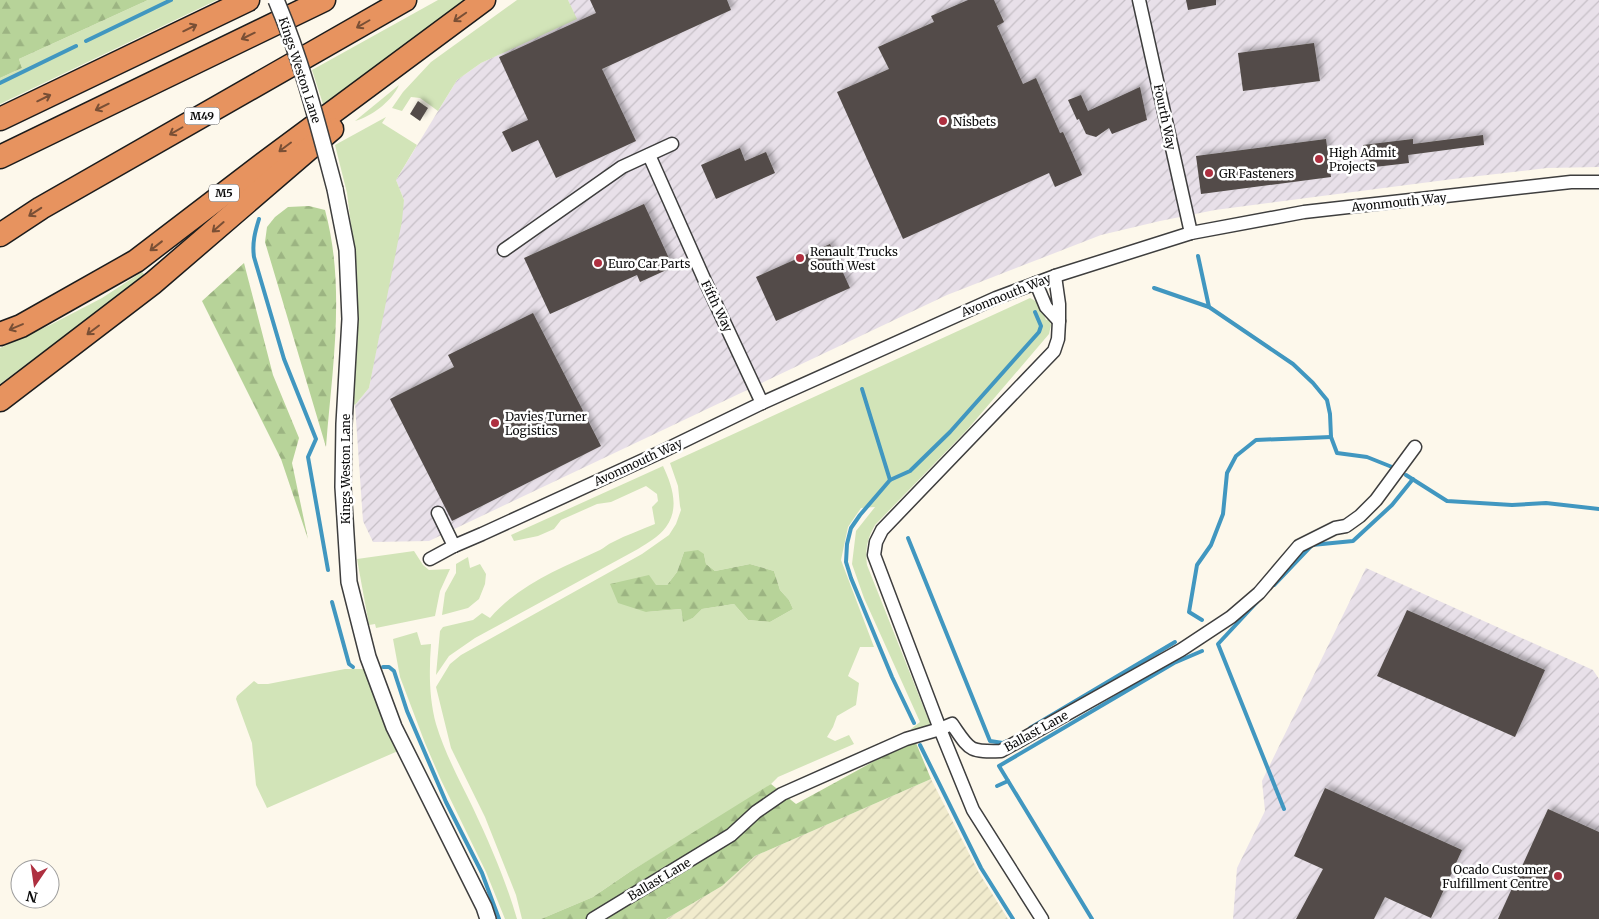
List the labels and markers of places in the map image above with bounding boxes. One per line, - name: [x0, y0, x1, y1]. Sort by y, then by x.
- place label: Nisbets: [953, 114, 996, 129]
- marker: Nisbets: [937, 115, 949, 127]
- place label: High Admit Projects: [1329, 145, 1396, 174]
- marker: High Admit Projects: [1313, 153, 1325, 165]
- place label: GR Fasteners: [1219, 166, 1294, 181]
- marker: GR Fasteners: [1203, 167, 1215, 179]
- place label: Renault Trucks South West: [810, 244, 898, 273]
- marker: Renault Trucks South West: [794, 252, 806, 264]
- place label: Euro Car Parts: [608, 256, 691, 271]
- marker: Euro Car Parts: [592, 257, 604, 269]
- place label: Davies Turner Logistics: [505, 409, 588, 438]
- marker: Davies Turner Logistics: [489, 417, 501, 429]
- place label: Ocado Customer Fulfillment Centre: [1442, 862, 1549, 891]
- marker: Ocado Customer Fulfillment Centre: [1552, 870, 1564, 882]

